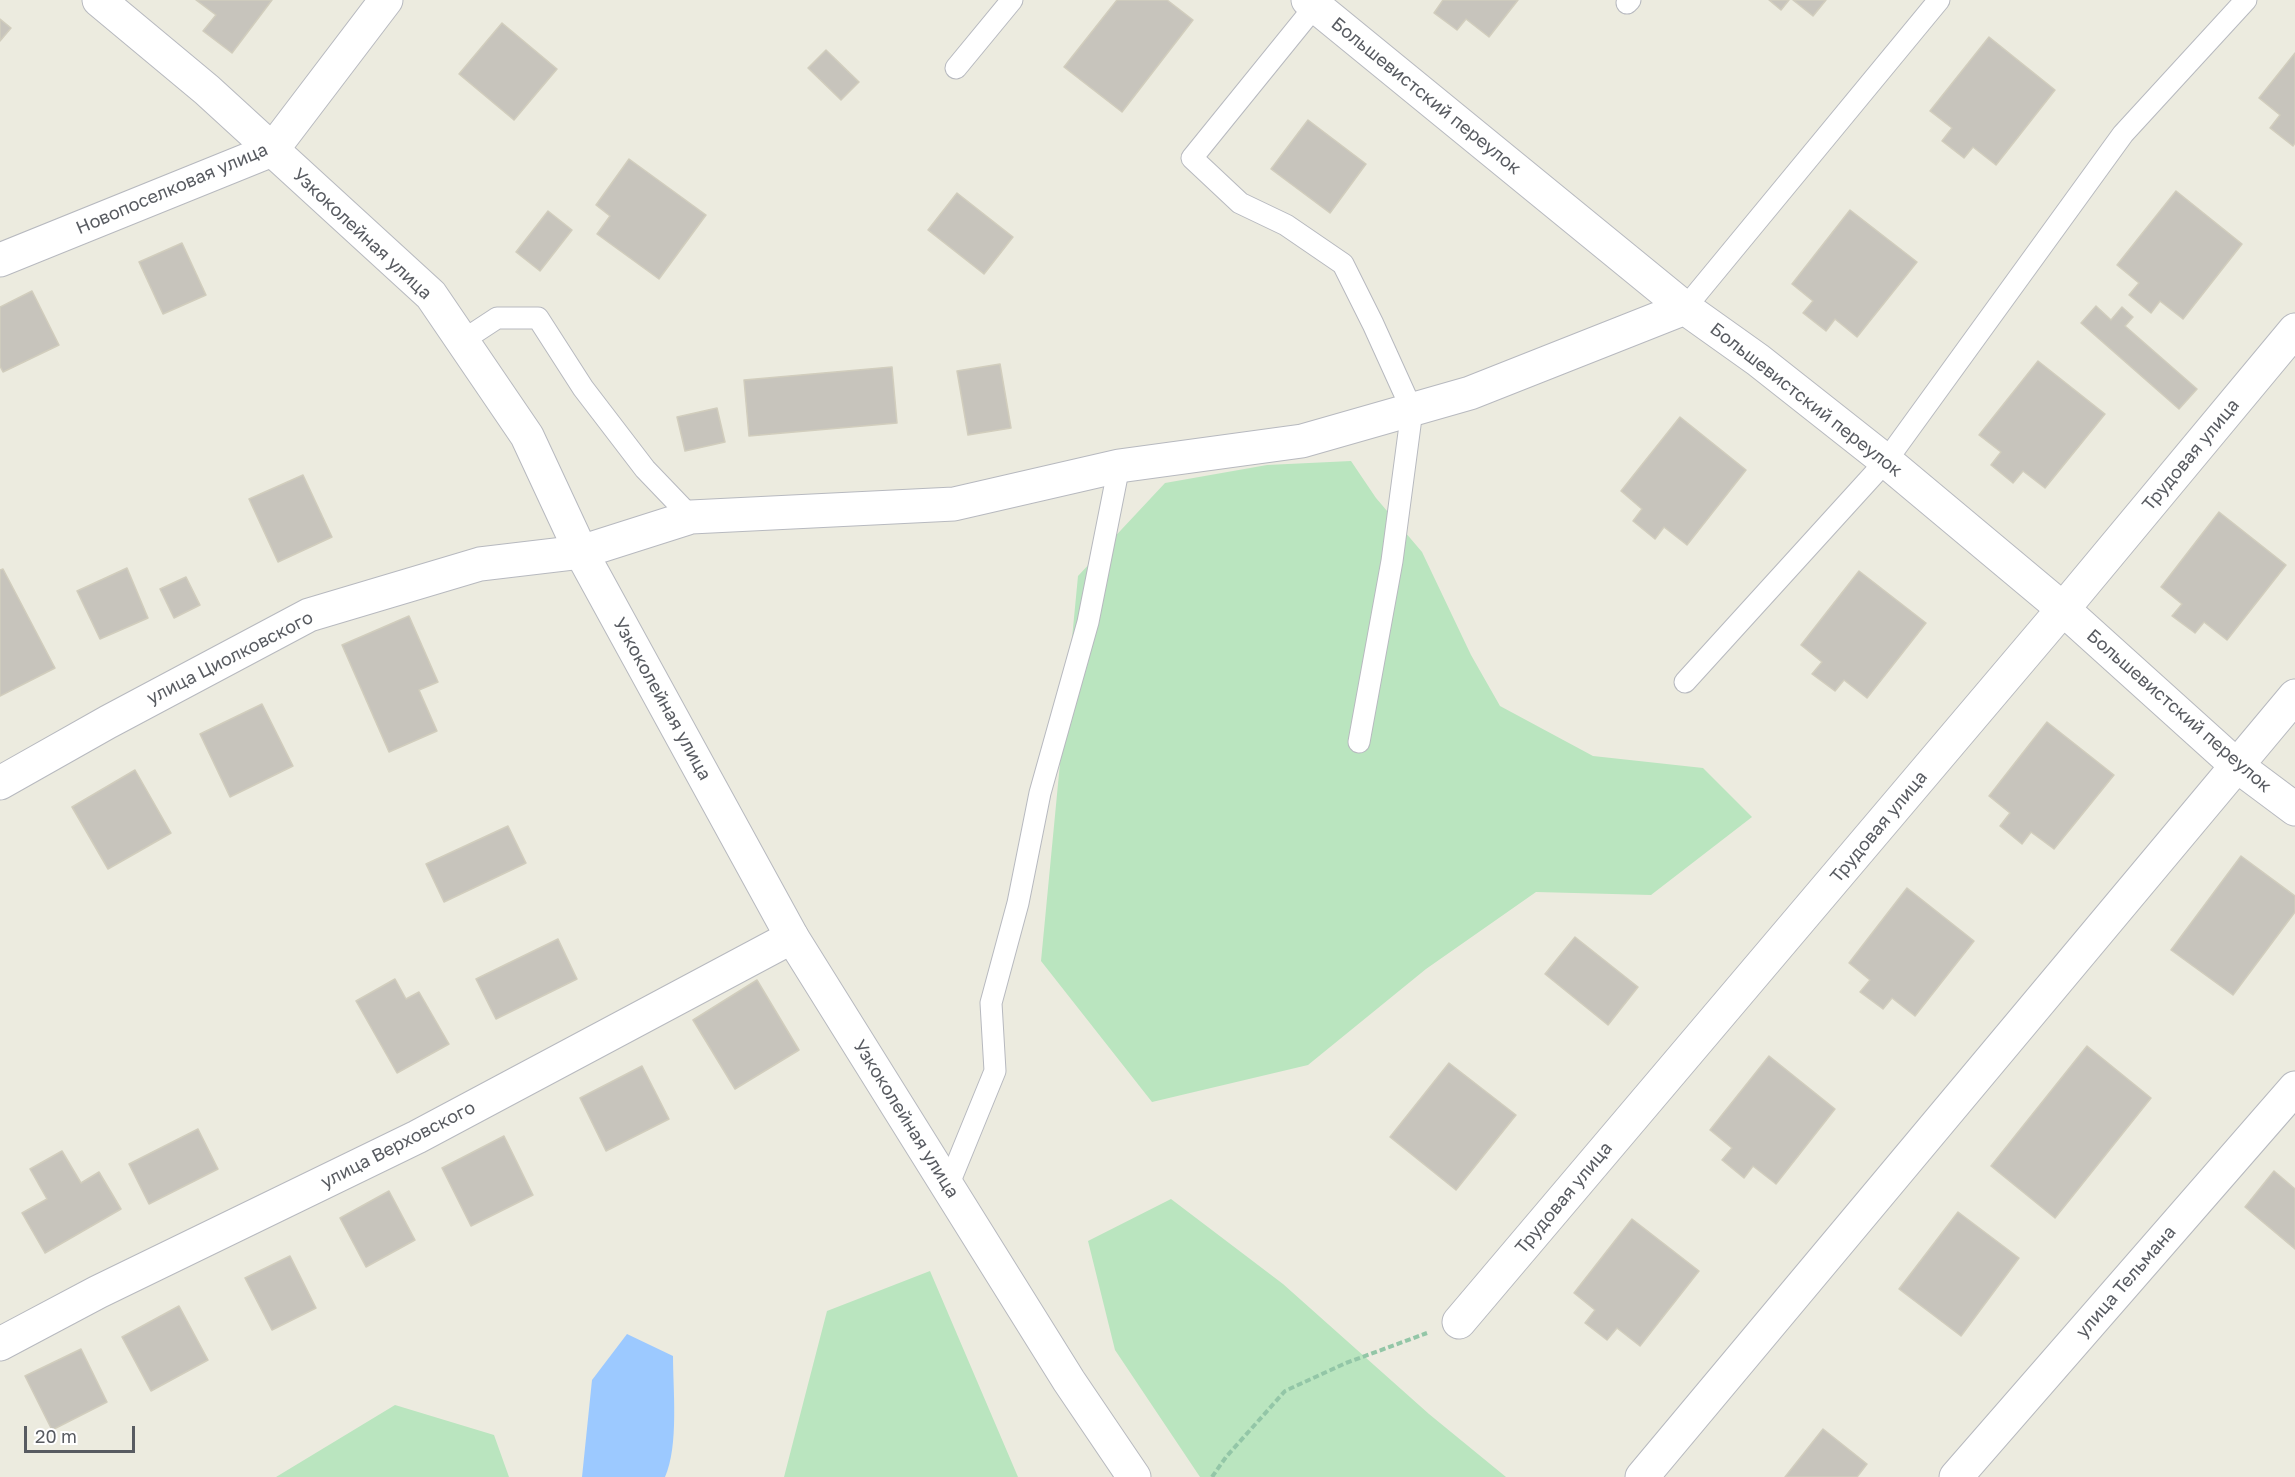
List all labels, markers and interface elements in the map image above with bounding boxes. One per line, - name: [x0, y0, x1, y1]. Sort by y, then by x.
- street label: Большевистский переулок: [1327, 13, 1525, 179]
- street label: Новопоселковая улица: [73, 139, 271, 239]
- street label: Узкоколейная улица: [288, 164, 436, 304]
- street label: Большевистский переулок: [1706, 318, 1906, 482]
- street label: Трудовая улица: [2138, 395, 2244, 515]
- street label: улица Циолковского: [143, 607, 317, 709]
- street label: Узкоколейная улица: [608, 614, 716, 784]
- street label: Большевистский переулок: [2082, 625, 2276, 797]
- street label: Трудовая улица: [1826, 767, 1932, 887]
- street label: Узкоколейная улица: [849, 1036, 963, 1202]
- street label: улица Верховского: [317, 1097, 479, 1193]
- street label: Трудовая улица: [1511, 1138, 1617, 1258]
- street label: улица Тельмана: [2071, 1222, 2181, 1342]
- scale bar: [27, 1414, 138, 1452]
- text: 20 m: [35, 1425, 77, 1447]

